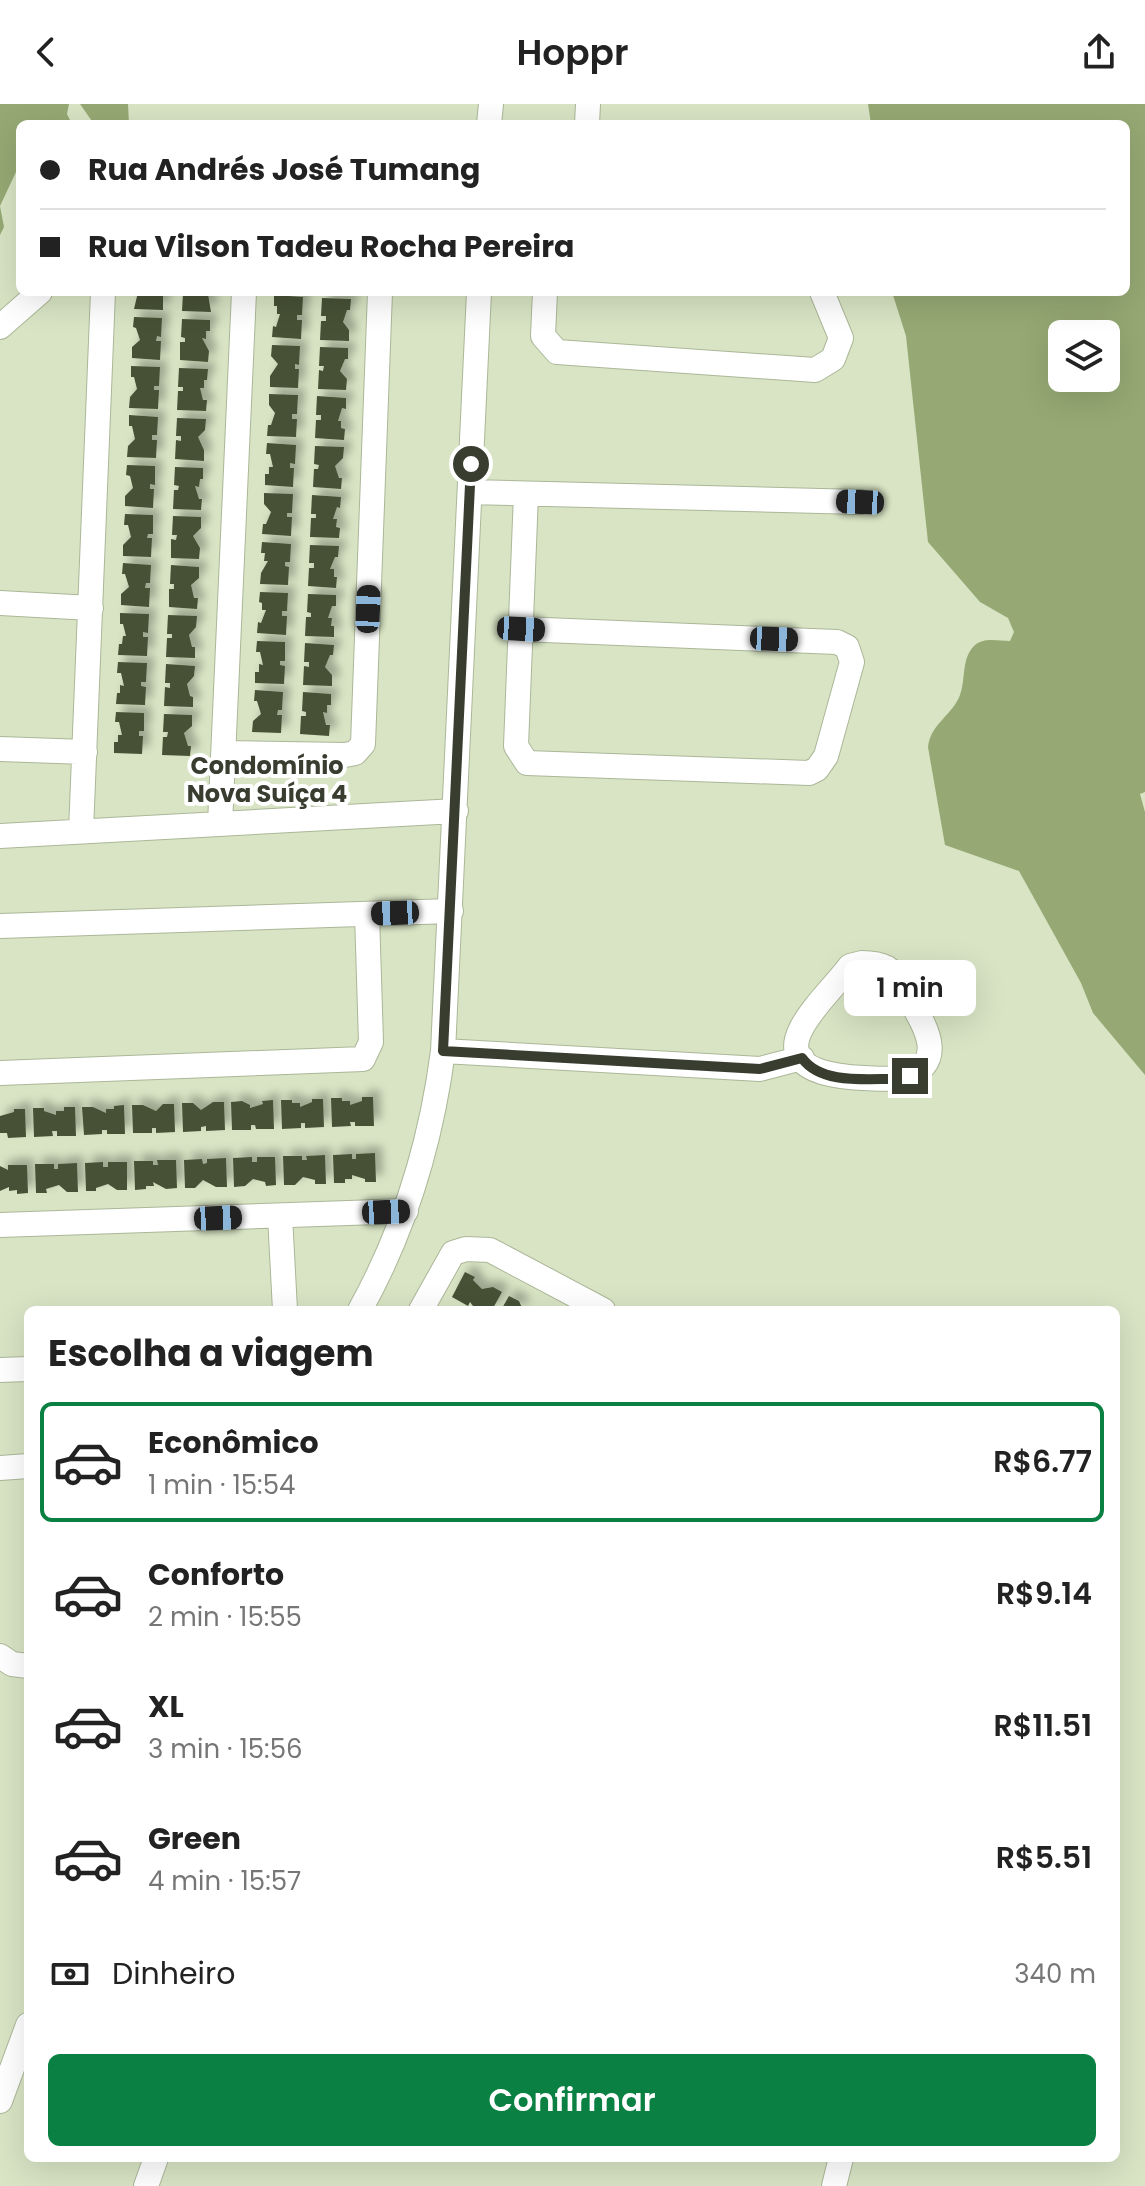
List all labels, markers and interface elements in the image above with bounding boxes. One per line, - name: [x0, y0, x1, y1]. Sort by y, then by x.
- text: Hoppr: [516, 27, 629, 78]
- icon: back: [24, 30, 68, 74]
- icon: share: [1077, 30, 1121, 74]
- text: Rua Andrés José Tumang: [88, 148, 480, 191]
- text: Rua Vilson Tadeu Rocha Pereira: [88, 225, 574, 268]
- map controls: [1048, 320, 1120, 392]
- button: layers: [1048, 320, 1120, 392]
- route start: [453, 446, 489, 482]
- car: [836, 489, 884, 515]
- car: [355, 585, 381, 633]
- car: [496, 616, 546, 642]
- car: [750, 626, 798, 652]
- district label: Condomínio Nova Suíça 4: [187, 749, 347, 810]
- car: [371, 900, 419, 926]
- callout: 1 min: [844, 960, 976, 1016]
- text: 1 min: [876, 970, 944, 1006]
- route end: [892, 1058, 928, 1094]
- car: [362, 1199, 410, 1225]
- car: [194, 1205, 242, 1231]
- text: Escolha a viagem: [48, 1328, 374, 1379]
- text: Econômico: [148, 1421, 319, 1464]
- icon: car: [52, 1426, 124, 1498]
- text: R$6.77: [993, 1440, 1092, 1483]
- text: 1 min · 15:54: [148, 1467, 295, 1503]
- text: Conforto: [148, 1553, 284, 1596]
- icon: car: [52, 1558, 124, 1630]
- text: R$9.14: [996, 1572, 1092, 1615]
- text: 2 min · 15:55: [148, 1599, 302, 1635]
- text: XL: [148, 1685, 184, 1728]
- icon: car: [52, 1690, 124, 1762]
- text: R$11.51: [993, 1704, 1092, 1747]
- text: 3 min · 15:56: [148, 1731, 303, 1767]
- text: Green: [148, 1817, 241, 1860]
- icon: car: [52, 1822, 124, 1894]
- text: R$5.51: [996, 1836, 1092, 1879]
- text: 4 min · 15:57: [148, 1863, 301, 1899]
- icon: cash: [48, 1952, 92, 1996]
- text: Dinheiro: [112, 1952, 235, 1995]
- text: 340 m: [1014, 1956, 1096, 1992]
- button: Confirmar: [48, 2054, 1096, 2146]

